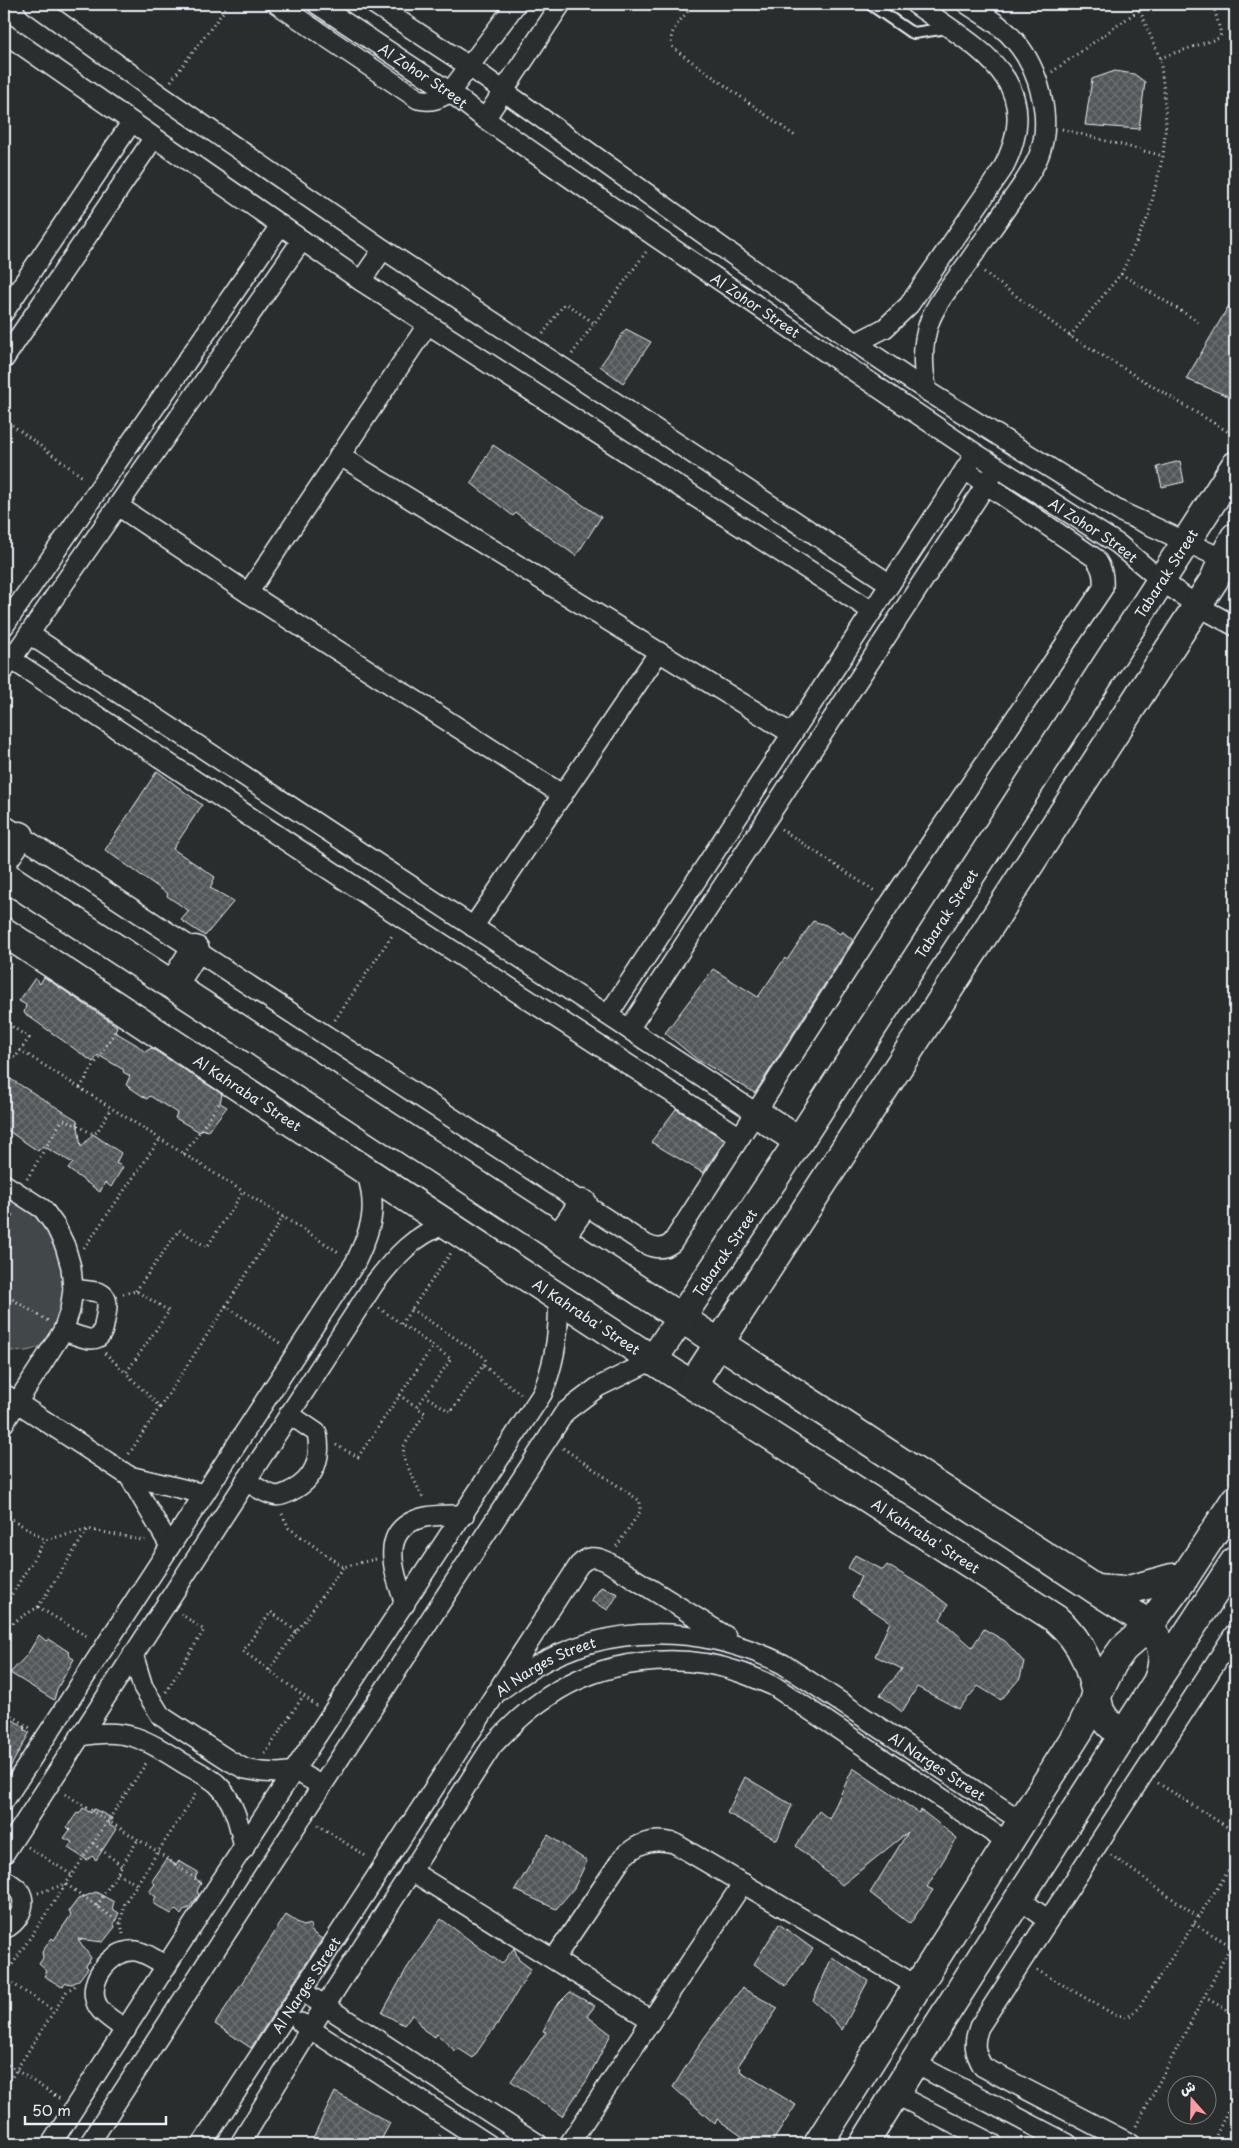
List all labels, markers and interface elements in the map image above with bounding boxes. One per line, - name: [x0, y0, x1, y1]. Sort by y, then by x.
- street label: Al Zohor Street: [375, 37, 473, 113]
- street label: Al Zohor Street: [707, 267, 805, 343]
- street label: Al Zohor Street: [1045, 492, 1143, 567]
- street label: Tabarak Street: [1129, 524, 1202, 622]
- street label: Tabarak Street: [909, 865, 983, 962]
- street label: Al Kahraba' Street: [190, 1050, 306, 1136]
- street label: Tabarak Street: [687, 1204, 762, 1301]
- street label: Al Kahraba' Street: [529, 1273, 645, 1360]
- street label: Al Kahraba' Street: [868, 1493, 985, 1578]
- street label: Al Narges Street: [491, 1631, 598, 1701]
- street label: Al Narges Street: [885, 1726, 990, 1806]
- street label: Al Narges Street: [266, 1932, 345, 2037]
- text: ش: [1177, 2075, 1198, 2100]
- north arrow: [1166, 2076, 1216, 2126]
- scale bar: [25, 2093, 166, 2125]
- text: 50 m: [32, 2098, 71, 2121]

